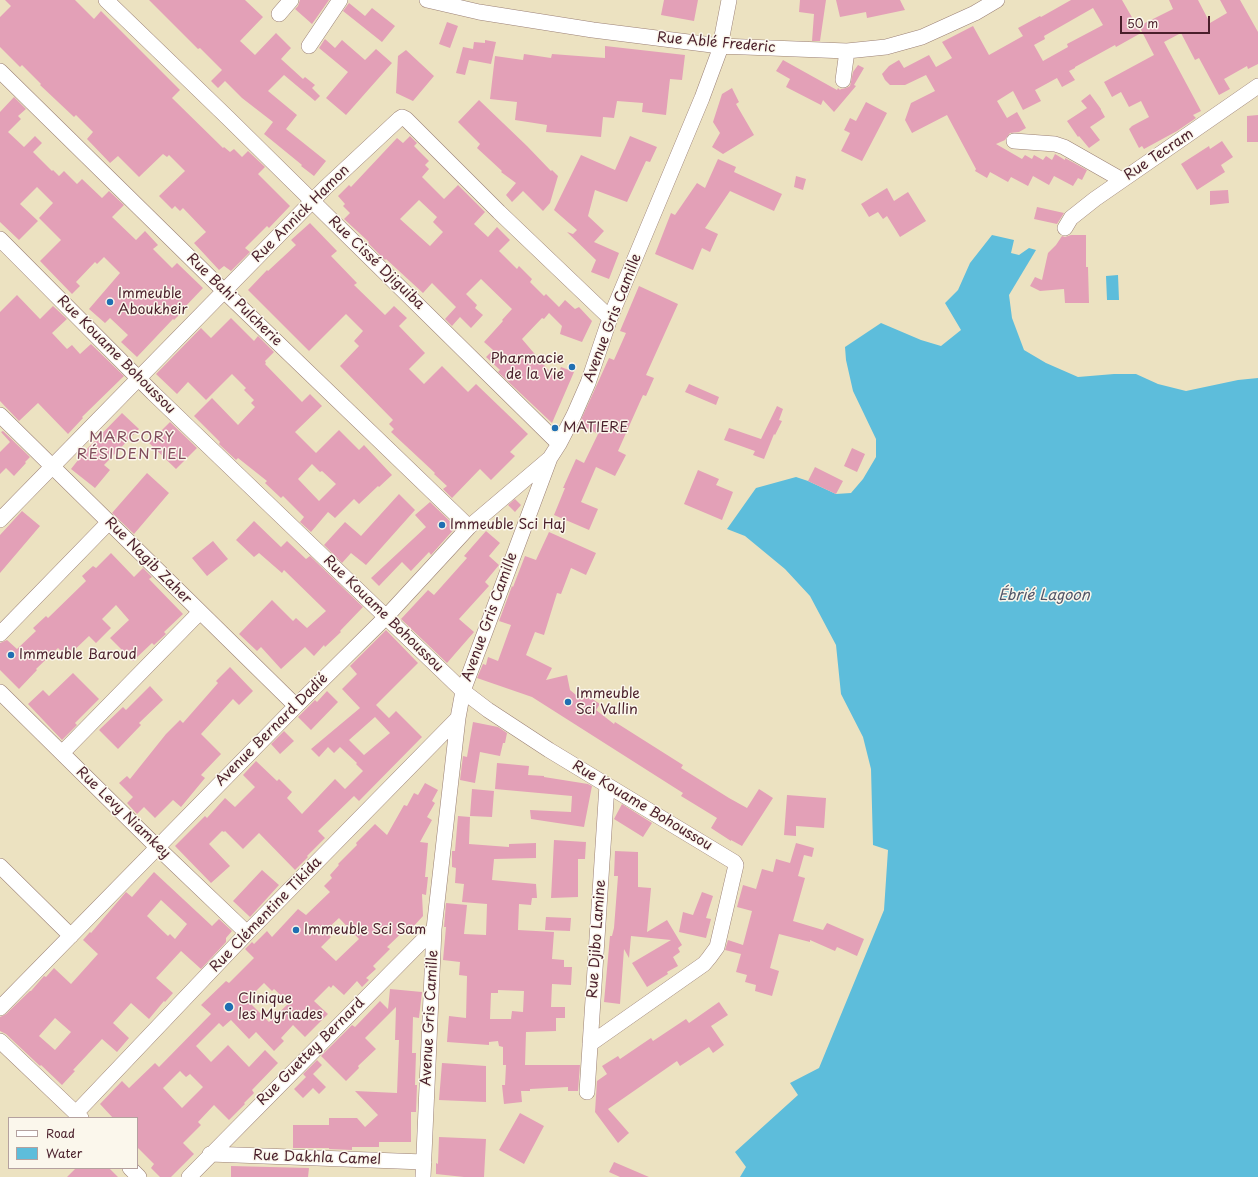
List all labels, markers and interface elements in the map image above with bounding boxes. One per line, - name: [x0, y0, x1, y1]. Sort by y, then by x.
- scale bar: [1122, 8, 1212, 34]
- text: 50 m: [1127, 14, 1158, 32]
- street label: Rue Ablé Frederic: [656, 29, 776, 57]
- street label: Rue Tecram: [1121, 126, 1197, 184]
- street label: Rue Annick Hamon: [249, 162, 353, 266]
- street label: Rue Cissé Djiguiba: [324, 213, 428, 313]
- street label: Rue Bahi Pulcherie: [183, 250, 285, 350]
- street label: Avenue Gris Camille: [581, 251, 645, 385]
- place label: Immeuble Aboukheir: [118, 286, 188, 318]
- street label: Rue Kouame Bohoussou: [53, 292, 179, 418]
- marker: Immeuble Aboukheir: [105, 297, 115, 307]
- place label: Pharmacie de la Vie: [491, 351, 564, 384]
- marker: Pharmacie de la Vie: [567, 362, 577, 372]
- place label: MATIERE: [563, 420, 628, 436]
- marker: MATIERE: [550, 423, 560, 433]
- district label: MARCORY RÉSIDENTIEL: [77, 429, 187, 464]
- street label: Rue Nagib Zaher: [101, 514, 195, 608]
- place label: Immeuble Sci Haj: [450, 517, 566, 533]
- marker: Immeuble Sci Haj: [437, 520, 447, 530]
- street label: Avenue Gris Camille: [459, 550, 521, 684]
- street label: Rue Kouame Bohoussou: [320, 552, 446, 676]
- water label: Ébrié Lagoon: [998, 587, 1090, 605]
- place label: Immeuble Baroud: [19, 647, 137, 663]
- marker: Immeuble Baroud: [6, 650, 16, 660]
- street label: Avenue Bernard Dadié: [212, 670, 332, 790]
- place label: Immeuble Sci Vallin: [576, 686, 640, 718]
- marker: Immeuble Sci Vallin: [563, 697, 573, 707]
- street label: Rue Kouame Bohoussou: [569, 758, 715, 854]
- street label: Rue Levy Niamkey: [72, 764, 174, 862]
- street label: Rue Clémentine Tikida: [207, 854, 325, 976]
- street label: Rue Djibo Lamine: [584, 879, 610, 999]
- place label: Immeuble Sci Sam: [304, 922, 426, 938]
- marker: Immeuble Sci Sam: [291, 925, 301, 935]
- street label: Avenue Gris Camille: [418, 950, 442, 1086]
- place label: Clinique les Myriades: [238, 991, 323, 1024]
- street label: Rue Guettey Bernard: [254, 995, 368, 1109]
- marker: Clinique les Myriades: [223, 1001, 235, 1013]
- legend: [8, 1117, 138, 1169]
- text: Road: [46, 1124, 75, 1142]
- text: Water: [46, 1144, 82, 1162]
- street label: Rue Dakhla Camel: [253, 1147, 381, 1169]

